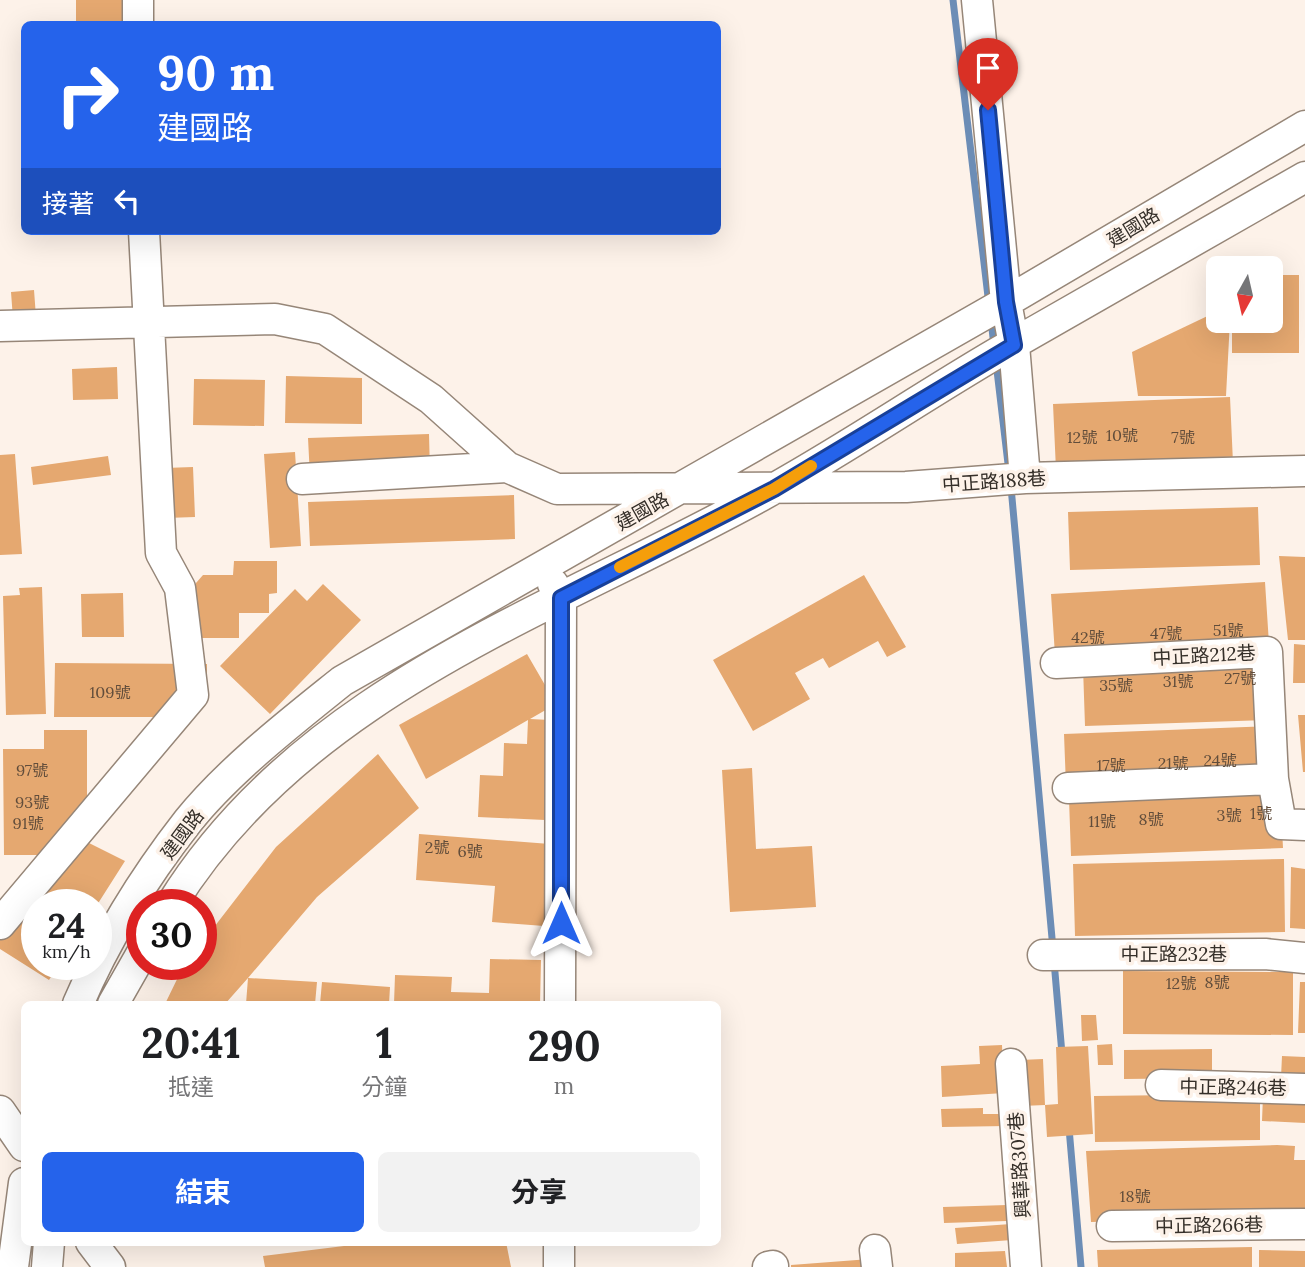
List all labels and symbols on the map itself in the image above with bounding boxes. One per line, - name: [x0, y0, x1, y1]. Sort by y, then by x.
- pin: [958, 38, 1018, 110]
- street label: 建國路: [1102, 202, 1164, 252]
- north arrow: [1206, 256, 1283, 332]
- house number: 10號: [1106, 425, 1138, 445]
- house number: 12號: [1067, 427, 1097, 447]
- house number: 7號: [1171, 427, 1195, 447]
- street label: 中正路188巷: [941, 465, 1047, 497]
- street label: 建國路: [611, 487, 673, 535]
- house number: 51號: [1213, 620, 1243, 640]
- house number: 47號: [1150, 623, 1182, 643]
- house number: 42號: [1071, 627, 1105, 647]
- street label: 中正路212巷: [1152, 640, 1256, 670]
- house number: 27號: [1224, 668, 1256, 688]
- house number: 31號: [1163, 671, 1193, 691]
- house number: 35號: [1099, 675, 1133, 695]
- house number: 109號: [89, 682, 131, 702]
- house number: 24號: [1204, 750, 1236, 770]
- house number: 21號: [1158, 753, 1188, 773]
- house number: 17號: [1096, 755, 1126, 775]
- house number: 97號: [16, 760, 48, 780]
- house number: 93號: [15, 792, 49, 812]
- house number: 1號: [1250, 803, 1272, 823]
- street label: 建國路: [155, 804, 209, 864]
- house number: 3號: [1217, 805, 1241, 825]
- house number: 8號: [1139, 809, 1164, 829]
- house number: 11號: [1088, 811, 1116, 831]
- house number: 91號: [12, 813, 44, 833]
- house number: 2號: [425, 837, 449, 857]
- house number: 6號: [457, 841, 483, 861]
- position arrow: [524, 886, 598, 960]
- speed limit sign: 30: [126, 889, 217, 980]
- street label: 中正路232巷: [1121, 942, 1227, 966]
- house number: 8號: [1205, 972, 1230, 992]
- house number: 12號: [1166, 973, 1196, 993]
- street label: 中正路246巷: [1179, 1074, 1287, 1100]
- street label: 興華路307巷: [1003, 1111, 1035, 1219]
- house number: 18號: [1120, 1186, 1150, 1206]
- street label: 中正路266巷: [1155, 1212, 1263, 1238]

